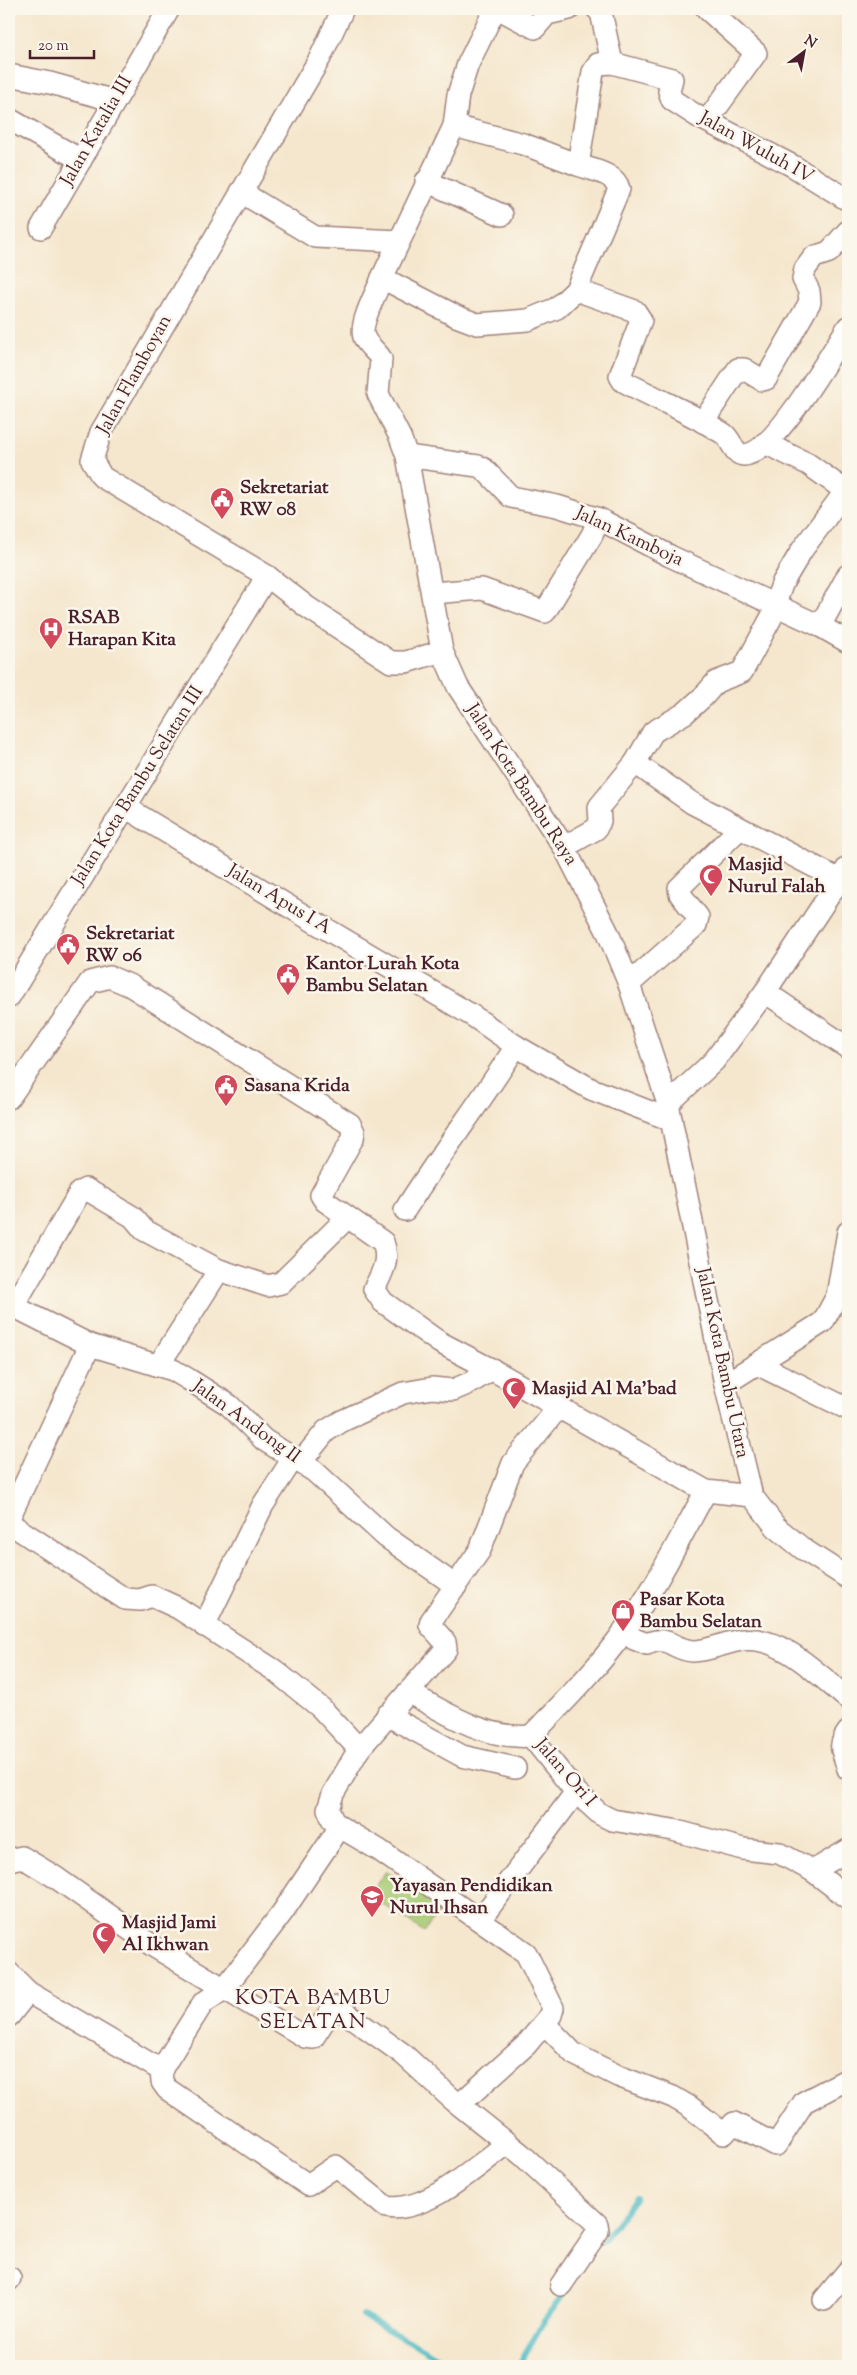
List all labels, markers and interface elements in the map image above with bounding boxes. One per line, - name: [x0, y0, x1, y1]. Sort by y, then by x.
- scale bar: [30, 28, 94, 60]
- north arrow: [780, 28, 830, 78]
- text: N: [800, 31, 820, 54]
- text: 20 m: [38, 36, 69, 57]
- street label: Jalan Katalia III: [54, 71, 140, 192]
- street label: Jalan Wuluh IV: [693, 105, 818, 191]
- street label: Jalan Flamboyan: [90, 310, 179, 441]
- place label: Sekretariat RW 08: [240, 475, 329, 524]
- public building icon: Sekretariat RW 08: [209, 486, 235, 520]
- street label: Jalan Kamboja: [570, 500, 688, 574]
- place label: RSAB Harapan Kita: [68, 605, 176, 654]
- hospital icon: RSAB Harapan Kita: [38, 616, 64, 650]
- street label: Jalan Kota Bambu Selatan III: [65, 681, 211, 892]
- street label: Jalan Kota Bambu Raya: [458, 698, 584, 871]
- place label: Masjid Nurul Falah: [728, 852, 826, 901]
- street label: Jalan Apus I A: [221, 858, 337, 942]
- mosque icon: Masjid Nurul Falah: [698, 863, 724, 897]
- place label: Sekretariat RW 06: [86, 921, 175, 970]
- public building icon: Sekretariat RW 06: [55, 932, 81, 966]
- place label: Kantor Lurah Kota Bambu Selatan: [306, 951, 460, 1000]
- public building icon: Kantor Lurah Kota Bambu Selatan: [275, 962, 301, 996]
- public building icon: Sasana Krida: [213, 1073, 239, 1107]
- place label: Sasana Krida: [244, 1073, 350, 1100]
- street label: Jalan Kota Bambu Utara: [688, 1264, 755, 1461]
- street label: Jalan Andong II: [186, 1373, 306, 1470]
- mosque icon: Masjid Al Ma'bad: [501, 1376, 527, 1410]
- place label: Masjid Al Ma'bad: [532, 1376, 677, 1403]
- place label: Pasar Kota Bambu Selatan: [640, 1587, 763, 1636]
- shop icon: Pasar Kota Bambu Selatan: [610, 1598, 636, 1632]
- street label: Jalan Ori I: [527, 1732, 602, 1813]
- place label: Yayasan Pendidikan Nurul Ihsan: [390, 1873, 554, 1922]
- school or university icon: Yayasan Pendidikan Nurul Ihsan: [359, 1884, 385, 1918]
- place label: Masjid Jami Al Ikhwan: [122, 1910, 217, 1959]
- mosque icon: Masjid Jami Al Ikhwan: [91, 1921, 117, 1955]
- district label: KOTA BAMBU SELATAN: [235, 1984, 391, 2038]

